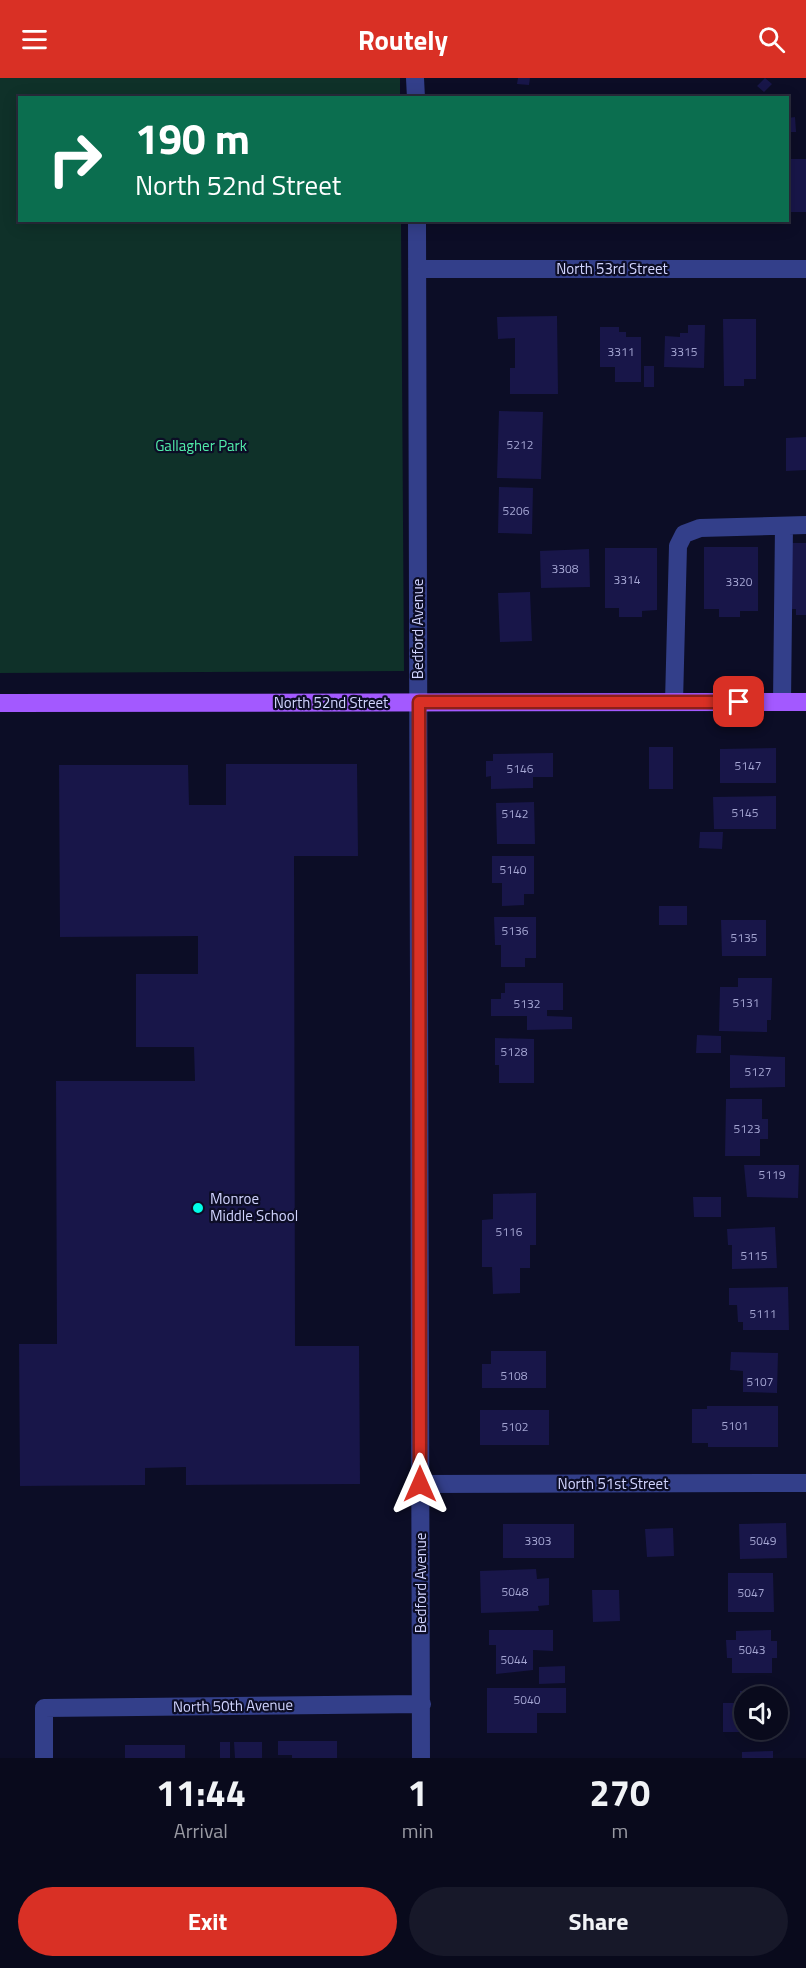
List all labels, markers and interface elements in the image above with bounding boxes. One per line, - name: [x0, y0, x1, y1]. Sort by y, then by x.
- text: Routely: [358, 19, 448, 60]
- icon: menu: [18, 23, 51, 56]
- icon: search: [755, 23, 788, 56]
- text: 190 m: [135, 106, 250, 170]
- icon: right: [36, 120, 114, 198]
- text: North 52nd Street: [135, 164, 341, 205]
- street label: North 53rd Street: [556, 257, 668, 280]
- house number: 3311: [608, 342, 634, 361]
- house number: 3315: [671, 342, 698, 361]
- park label: Gallagher Park: [155, 434, 247, 457]
- house number: 5212: [507, 435, 533, 454]
- house number: 5206: [503, 501, 530, 520]
- house number: 3308: [552, 559, 579, 578]
- house number: 3314: [614, 570, 641, 589]
- house number: 3320: [726, 572, 753, 591]
- street label: Bedford Avenue: [406, 579, 429, 679]
- pin: [713, 676, 764, 727]
- icon: arrive: [722, 685, 755, 718]
- street label: North 52nd Street: [274, 691, 389, 714]
- house number: 5147: [735, 756, 761, 775]
- house number: 5146: [507, 759, 534, 778]
- house number: 5145: [732, 803, 759, 822]
- house number: 5142: [502, 804, 528, 823]
- house number: 5140: [500, 860, 527, 879]
- house number: 5136: [502, 921, 529, 940]
- house number: 5135: [731, 928, 758, 947]
- house number: 5131: [733, 993, 759, 1012]
- house number: 5132: [514, 994, 540, 1013]
- house number: 5128: [501, 1042, 528, 1061]
- house number: 5127: [745, 1062, 771, 1081]
- house number: 5123: [734, 1119, 760, 1138]
- house number: 5119: [759, 1165, 786, 1184]
- place label: Monroe Middle School: [210, 1187, 298, 1227]
- marker: Monroe Middle School: [191, 1201, 205, 1215]
- house number: 5116: [496, 1222, 523, 1241]
- house number: 5115: [741, 1246, 768, 1265]
- house number: 5111: [750, 1304, 776, 1323]
- house number: 5108: [501, 1366, 528, 1385]
- house number: 5107: [747, 1372, 773, 1391]
- house number: 5101: [722, 1416, 748, 1435]
- house number: 5102: [502, 1417, 528, 1436]
- position arrow: [388, 1452, 452, 1516]
- street label: North 51st Street: [558, 1472, 669, 1495]
- house number: 3303: [525, 1531, 551, 1550]
- house number: 5049: [750, 1531, 777, 1550]
- street label: Bedford Avenue: [409, 1533, 432, 1633]
- house number: 5048: [502, 1582, 529, 1601]
- house number: 5047: [738, 1583, 764, 1602]
- house number: 5043: [739, 1640, 765, 1659]
- house number: 5044: [501, 1650, 528, 1669]
- map controls: [734, 1686, 788, 1740]
- button: sound: [734, 1686, 788, 1740]
- house number: 5040: [514, 1690, 541, 1709]
- street label: North 50th Avenue: [173, 1693, 293, 1718]
- text: 11:44: [156, 1765, 246, 1820]
- text: 1: [408, 1765, 428, 1820]
- text: 270: [590, 1765, 650, 1820]
- text: Arrival: [174, 1815, 228, 1846]
- text: min: [402, 1815, 434, 1846]
- text: m: [611, 1815, 628, 1846]
- button: Exit: [18, 1887, 397, 1956]
- button: Share: [409, 1887, 788, 1956]

